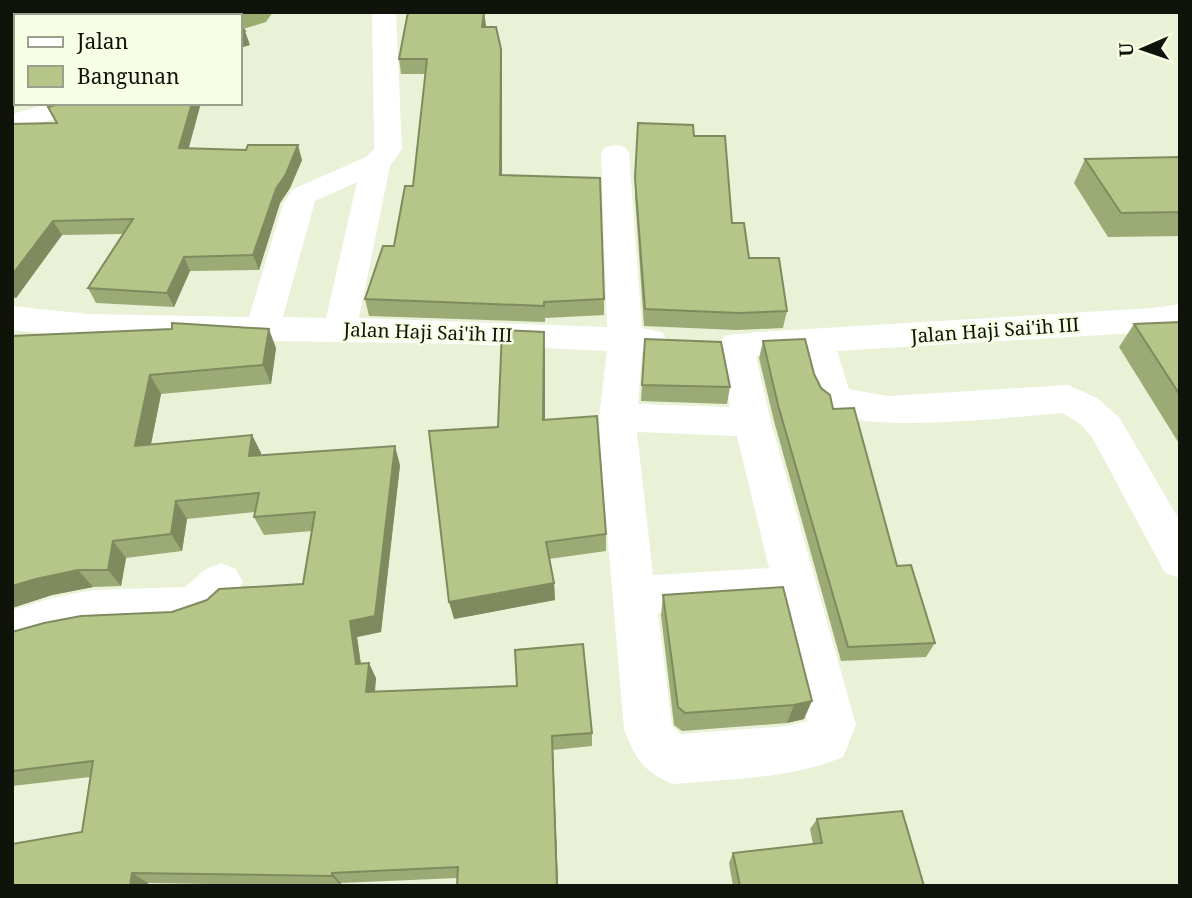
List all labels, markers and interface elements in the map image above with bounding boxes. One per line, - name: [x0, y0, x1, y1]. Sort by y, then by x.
- legend: [14, 14, 242, 105]
- north arrow: [1108, 14, 1178, 84]
- text: Jalan: [76, 27, 128, 55]
- text: U: [1113, 42, 1139, 57]
- text: Bangunan: [77, 62, 180, 90]
- street label: Jalan Haji Sai'ih III: [909, 311, 1080, 349]
- street label: Jalan Haji Sai'ih III: [342, 316, 513, 348]

